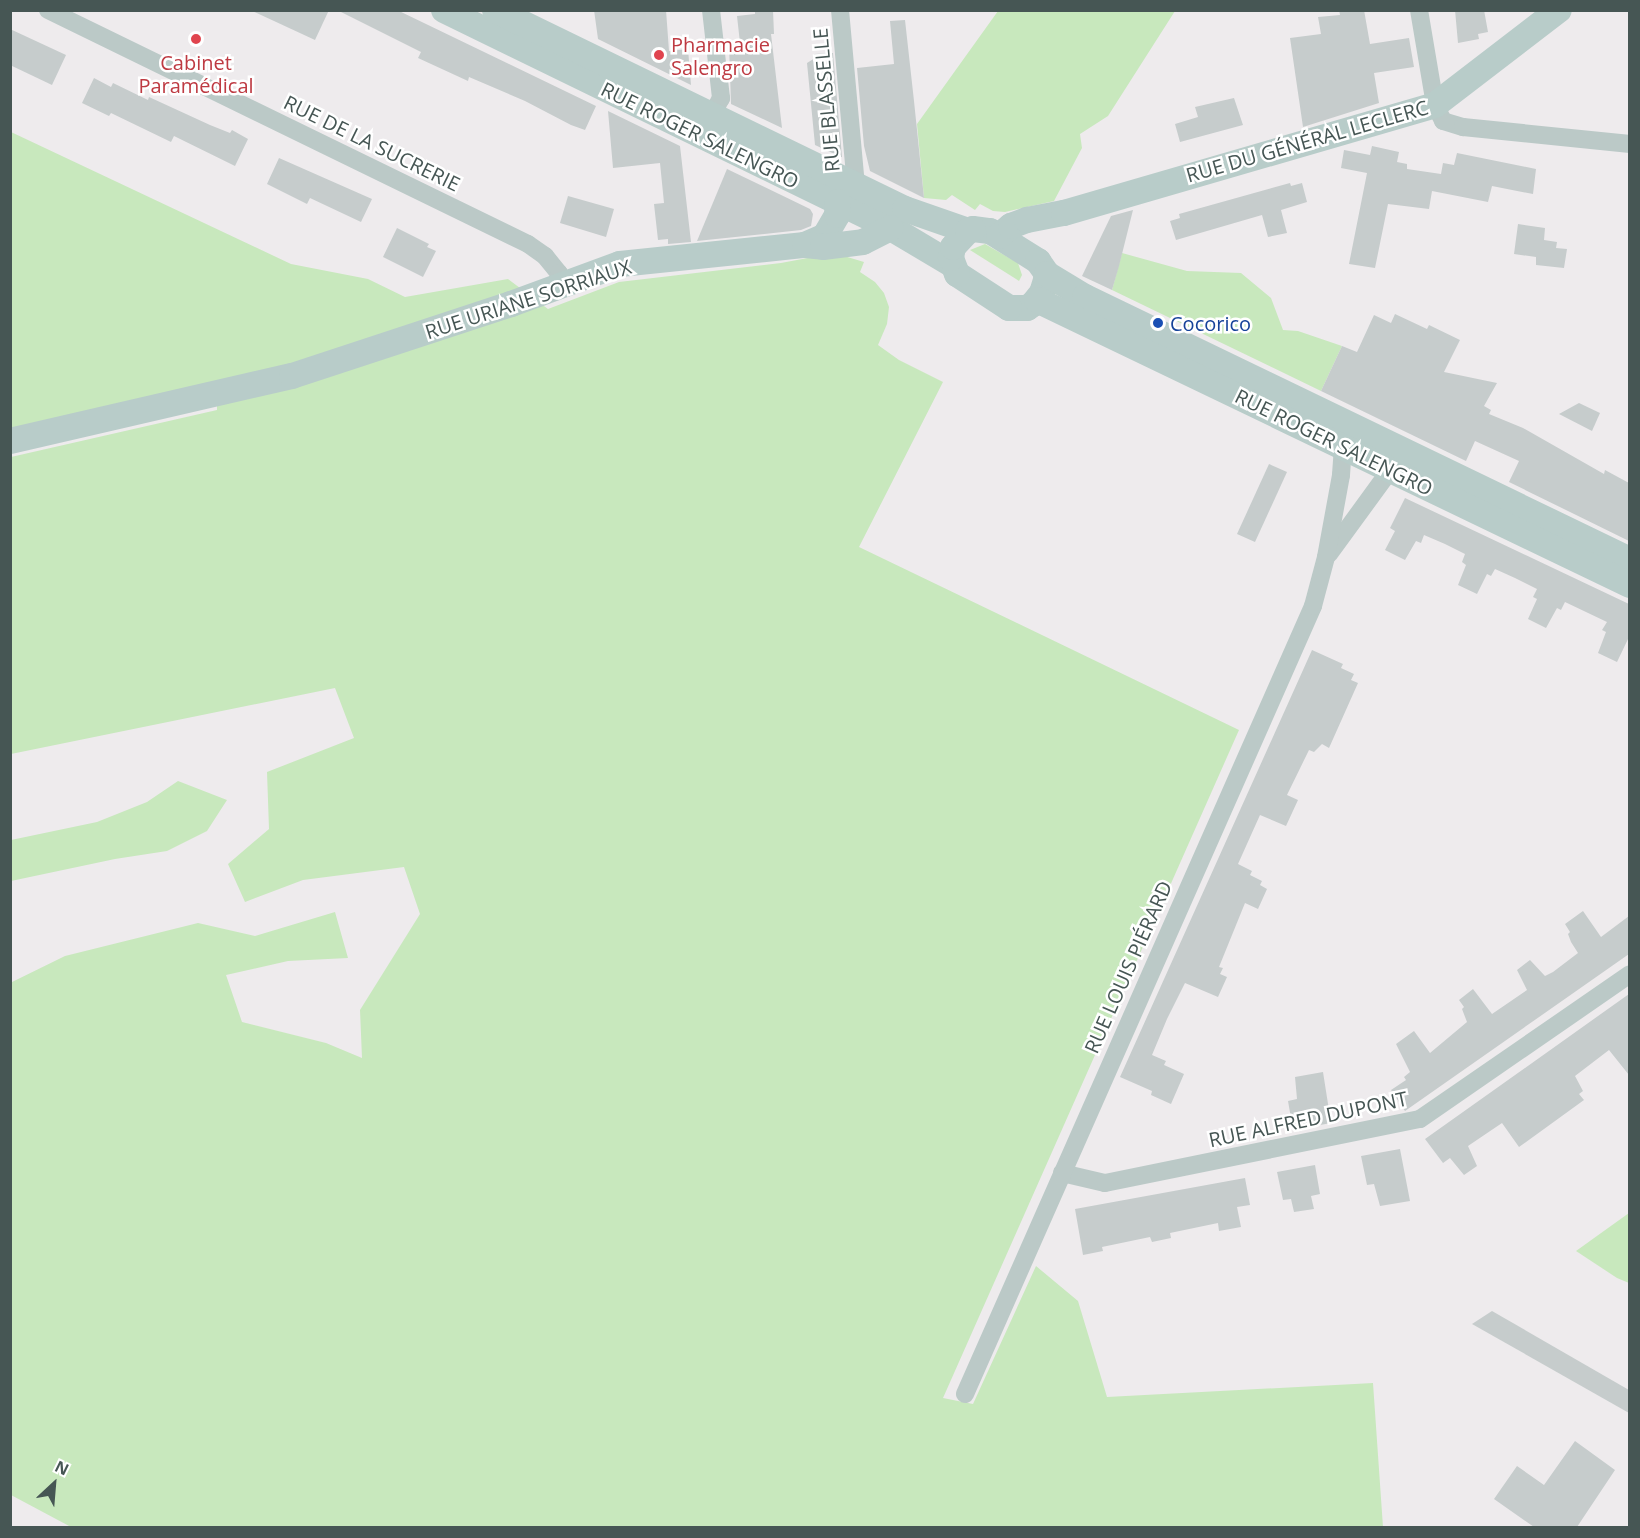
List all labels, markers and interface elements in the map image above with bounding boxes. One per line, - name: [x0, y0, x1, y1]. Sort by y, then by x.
- street label: RUE BLASSELLE: [808, 27, 844, 173]
- marker: Cabinet Paramédical: [187, 30, 205, 48]
- place label: Pharmacie Salengro: [671, 32, 770, 79]
- marker: Pharmacie Salengro: [652, 48, 666, 62]
- place label: Cabinet Paramédical: [138, 50, 254, 97]
- street label: RUE ROGER SALENGRO: [597, 77, 803, 193]
- street label: RUE DE LA SUCRERIE: [280, 90, 464, 196]
- street label: RUE DU GÉNÉRAL LECLERC: [1183, 95, 1431, 187]
- street label: RUE URIANE SORRIAUX: [422, 254, 634, 344]
- place label: Cocorico: [1170, 311, 1251, 335]
- marker: Cocorico: [1151, 316, 1165, 330]
- street label: RUE ROGER SALENGRO: [1231, 384, 1437, 500]
- street label: RUE LOUIS PIÉRARD: [1079, 877, 1177, 1057]
- street label: RUE ALFRED DUPONT: [1206, 1086, 1410, 1152]
- north arrow: [24, 1454, 84, 1514]
- text: N: [51, 1455, 73, 1481]

